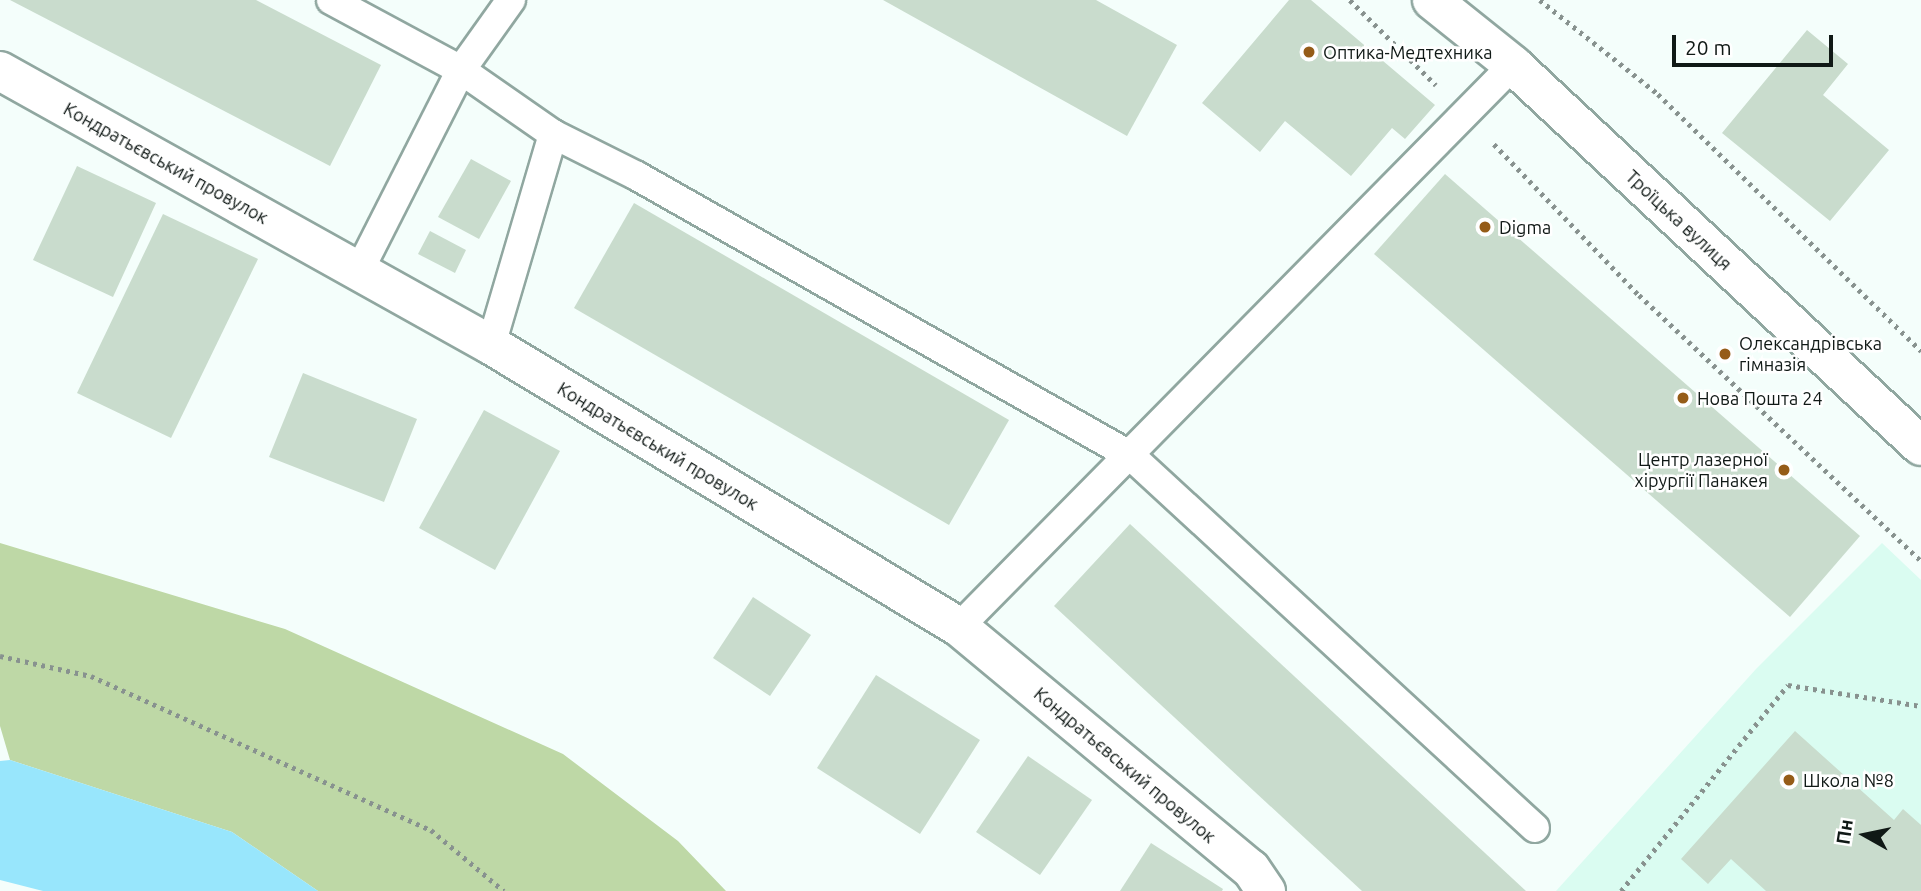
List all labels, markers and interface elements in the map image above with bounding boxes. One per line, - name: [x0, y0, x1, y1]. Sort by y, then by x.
- scale bar: [1676, 21, 1837, 65]
- text: 20 m: [1685, 35, 1732, 59]
- place label: Оптика-Медтехника: [1323, 41, 1492, 63]
- marker: Оптика-Медтехника: [1301, 44, 1317, 60]
- street label: Кондратьєвський провулок: [60, 98, 272, 228]
- street label: Троїцька вулиця: [1622, 165, 1736, 275]
- place label: Digma: [1499, 216, 1551, 238]
- marker: Digma: [1477, 219, 1493, 235]
- place label: Олександрівська гімназія: [1739, 333, 1882, 376]
- marker: Олександрівська гімназія: [1717, 346, 1733, 362]
- street label: Кондратьєвський провулок: [554, 377, 762, 515]
- place label: Нова Пошта 24: [1697, 387, 1823, 409]
- marker: Нова Пошта 24: [1675, 390, 1691, 406]
- place label: Центр лазерної хірургії Панакея: [1635, 449, 1768, 491]
- marker: Центр лазерної хірургії Панакея: [1774, 460, 1794, 480]
- street label: Кондратьєвський провулок: [1030, 683, 1220, 847]
- place label: Школа №8: [1803, 769, 1894, 791]
- marker: Школа №8: [1781, 772, 1797, 788]
- north arrow: [1830, 800, 1900, 870]
- text: Пн: [1831, 818, 1857, 846]

